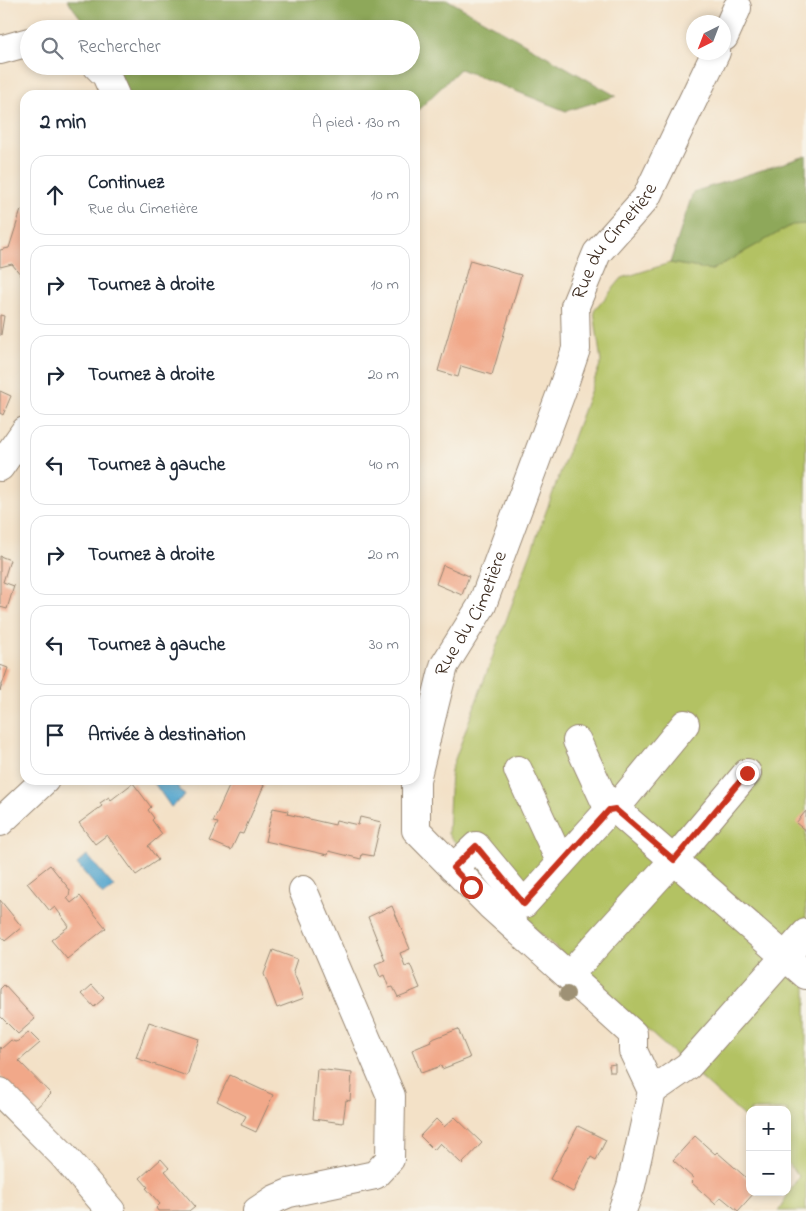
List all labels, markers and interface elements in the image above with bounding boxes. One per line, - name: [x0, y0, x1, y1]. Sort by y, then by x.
- north arrow: [686, 15, 731, 60]
- search box: [20, 20, 420, 75]
- icon: search: [38, 34, 66, 62]
- text: Rechercher: [78, 34, 161, 61]
- text: 2 min: [40, 108, 86, 138]
- text: À pied · 130 m: [312, 111, 400, 135]
- text: Continuez: [88, 170, 164, 197]
- street label: Rue du Cimetière: [565, 178, 665, 304]
- icon: ahead: [41, 181, 69, 209]
- text: 10 m: [371, 183, 399, 207]
- text: Rue du Cimetière: [88, 197, 198, 221]
- icon: right: [41, 271, 69, 299]
- text: Tournez à droite: [88, 272, 214, 299]
- text: 10 m: [371, 273, 399, 297]
- icon: right: [41, 361, 69, 389]
- text: Tournez à droite: [88, 362, 214, 389]
- text: 20 m: [368, 363, 399, 387]
- icon: left: [41, 451, 69, 479]
- text: Tournez à gauche: [88, 452, 225, 479]
- text: 40 m: [369, 453, 399, 477]
- icon: right: [41, 541, 69, 569]
- text: Tournez à droite: [88, 542, 214, 569]
- text: 20 m: [368, 543, 399, 567]
- street label: Rue du Cimetière: [428, 547, 515, 678]
- icon: left: [41, 631, 69, 659]
- text: Tournez à gauche: [88, 632, 225, 659]
- text: 30 m: [369, 633, 399, 657]
- icon: arrive: [41, 721, 69, 749]
- text: Arrivée à destination: [88, 722, 246, 749]
- route end: [736, 762, 759, 785]
- route start: [460, 876, 483, 899]
- map controls: [746, 1106, 791, 1196]
- button: +: [746, 1106, 791, 1151]
- button: −: [746, 1151, 791, 1196]

